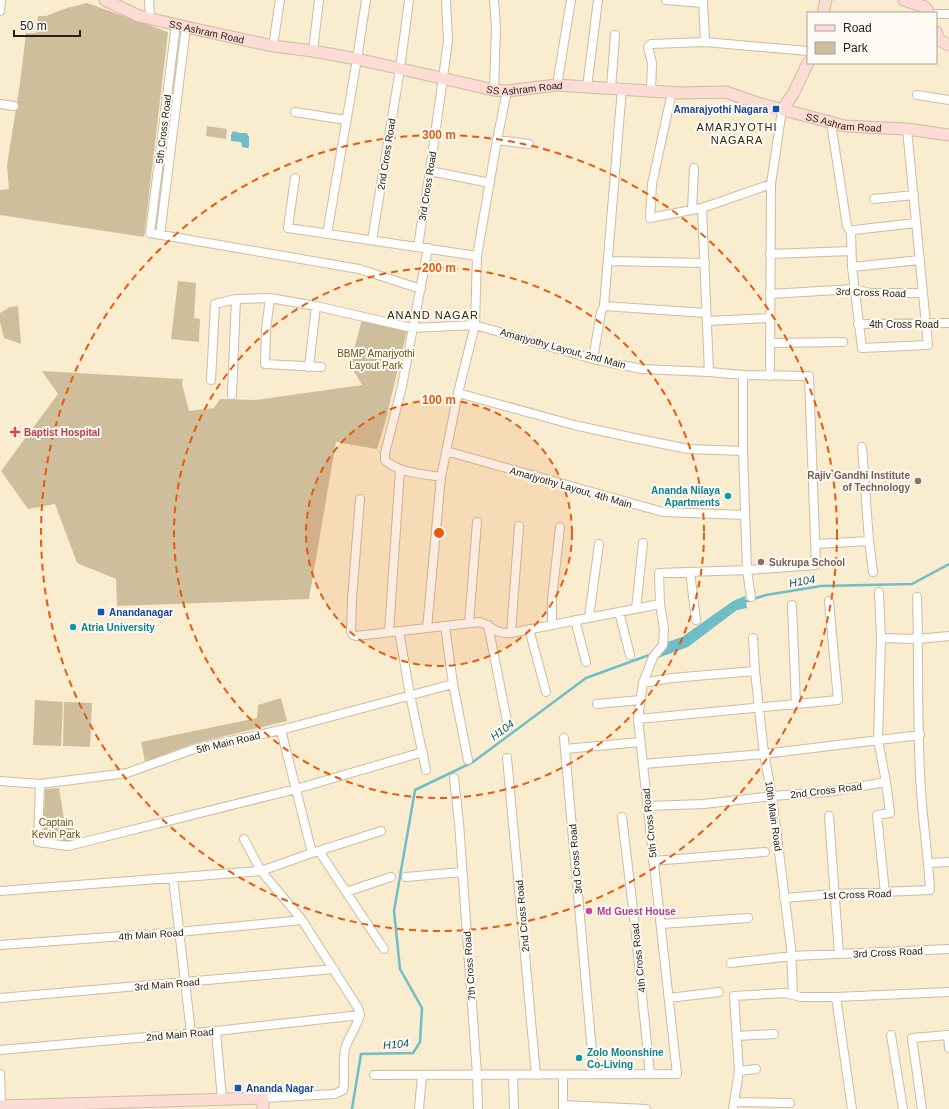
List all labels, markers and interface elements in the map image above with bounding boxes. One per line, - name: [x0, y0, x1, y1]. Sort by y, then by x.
- scale bar: [14, 12, 80, 38]
- legend: [807, 12, 937, 64]
- street label: SS Ashram Road: [168, 18, 245, 46]
- text: 50 m: [20, 19, 47, 33]
- text: Road: [843, 21, 872, 35]
- text: Park: [843, 41, 869, 55]
- street label: SS Ashram Road: [485, 80, 563, 97]
- street label: 5th Cross Road: [154, 94, 173, 164]
- place label: Amarajyothi Nagara: [674, 104, 768, 115]
- marker: Amarajyothi Nagara: [771, 104, 781, 114]
- street label: SS Ashram Road: [804, 111, 882, 134]
- street label: 2nd Cross Road: [375, 118, 398, 191]
- district label: AMARJYOTHI NAGARA: [697, 121, 777, 146]
- text: 300 m: [422, 128, 456, 142]
- street label: 3rd Cross Road: [417, 151, 438, 222]
- text: 200 m: [422, 261, 456, 275]
- street label: 3rd Cross Road: [836, 286, 906, 299]
- district label: ANAND NAGAR: [387, 309, 479, 321]
- street label: 4th Cross Road: [869, 319, 939, 330]
- street label: Amarjyothy Layout, 2nd Main: [499, 326, 627, 371]
- park label: BBMP Amarjyothi Layout Park: [337, 348, 415, 371]
- text: 100 m: [422, 393, 456, 407]
- marker: Baptist Hospital: [9, 426, 21, 438]
- place label: Baptist Hospital: [24, 427, 100, 438]
- street label: Amarjyothy Layout, 4th Main: [508, 465, 633, 510]
- place label: Rajiv Gandhi Institute of Technology: [807, 470, 910, 493]
- marker: Rajiv Gandhi Institute of Technology: [913, 476, 923, 486]
- place label: Ananda Nilaya Apartments: [651, 485, 720, 508]
- marker: Ananda Nilaya Apartments: [723, 491, 733, 501]
- centre of rings: [432, 526, 446, 540]
- marker: Sukrupa School: [756, 557, 766, 567]
- place label: Sukrupa School: [769, 557, 845, 568]
- water label: H104: [788, 573, 816, 589]
- marker: Anandanagar: [96, 607, 106, 617]
- place label: Anandanagar: [109, 607, 173, 618]
- marker: Atria University: [68, 622, 78, 632]
- place label: Atria University: [81, 622, 155, 633]
- water label: H104: [488, 717, 516, 743]
- street label: 5th Main Road: [195, 730, 261, 755]
- street label: 10th Main Road: [763, 780, 784, 852]
- street label: 2nd Cross Road: [790, 781, 863, 800]
- street label: 5th Cross Road: [640, 788, 659, 858]
- park label: Captain Kevin Park: [32, 817, 81, 840]
- street label: 3rd Cross Road: [567, 824, 584, 894]
- street label: 2nd Cross Road: [514, 879, 531, 952]
- street label: 1st Cross Road: [822, 888, 892, 901]
- marker: Md Guest House: [584, 906, 594, 916]
- place label: Md Guest House: [597, 906, 676, 917]
- street label: 4th Cross Road: [629, 923, 648, 993]
- street label: 4th Main Road: [118, 927, 184, 942]
- street label: 7th Cross Road: [462, 931, 477, 1001]
- street label: 3rd Cross Road: [853, 945, 923, 960]
- street label: 3rd Main Road: [134, 976, 200, 993]
- street label: 2nd Main Road: [146, 1026, 214, 1043]
- water label: H104: [382, 1037, 410, 1051]
- place label: Zolo Moonshine Co-Living: [587, 1047, 664, 1070]
- marker: Zolo Moonshine Co-Living: [574, 1053, 584, 1063]
- marker: Ananda Nagar: [233, 1083, 243, 1093]
- place label: Ananda Nagar: [246, 1083, 314, 1094]

